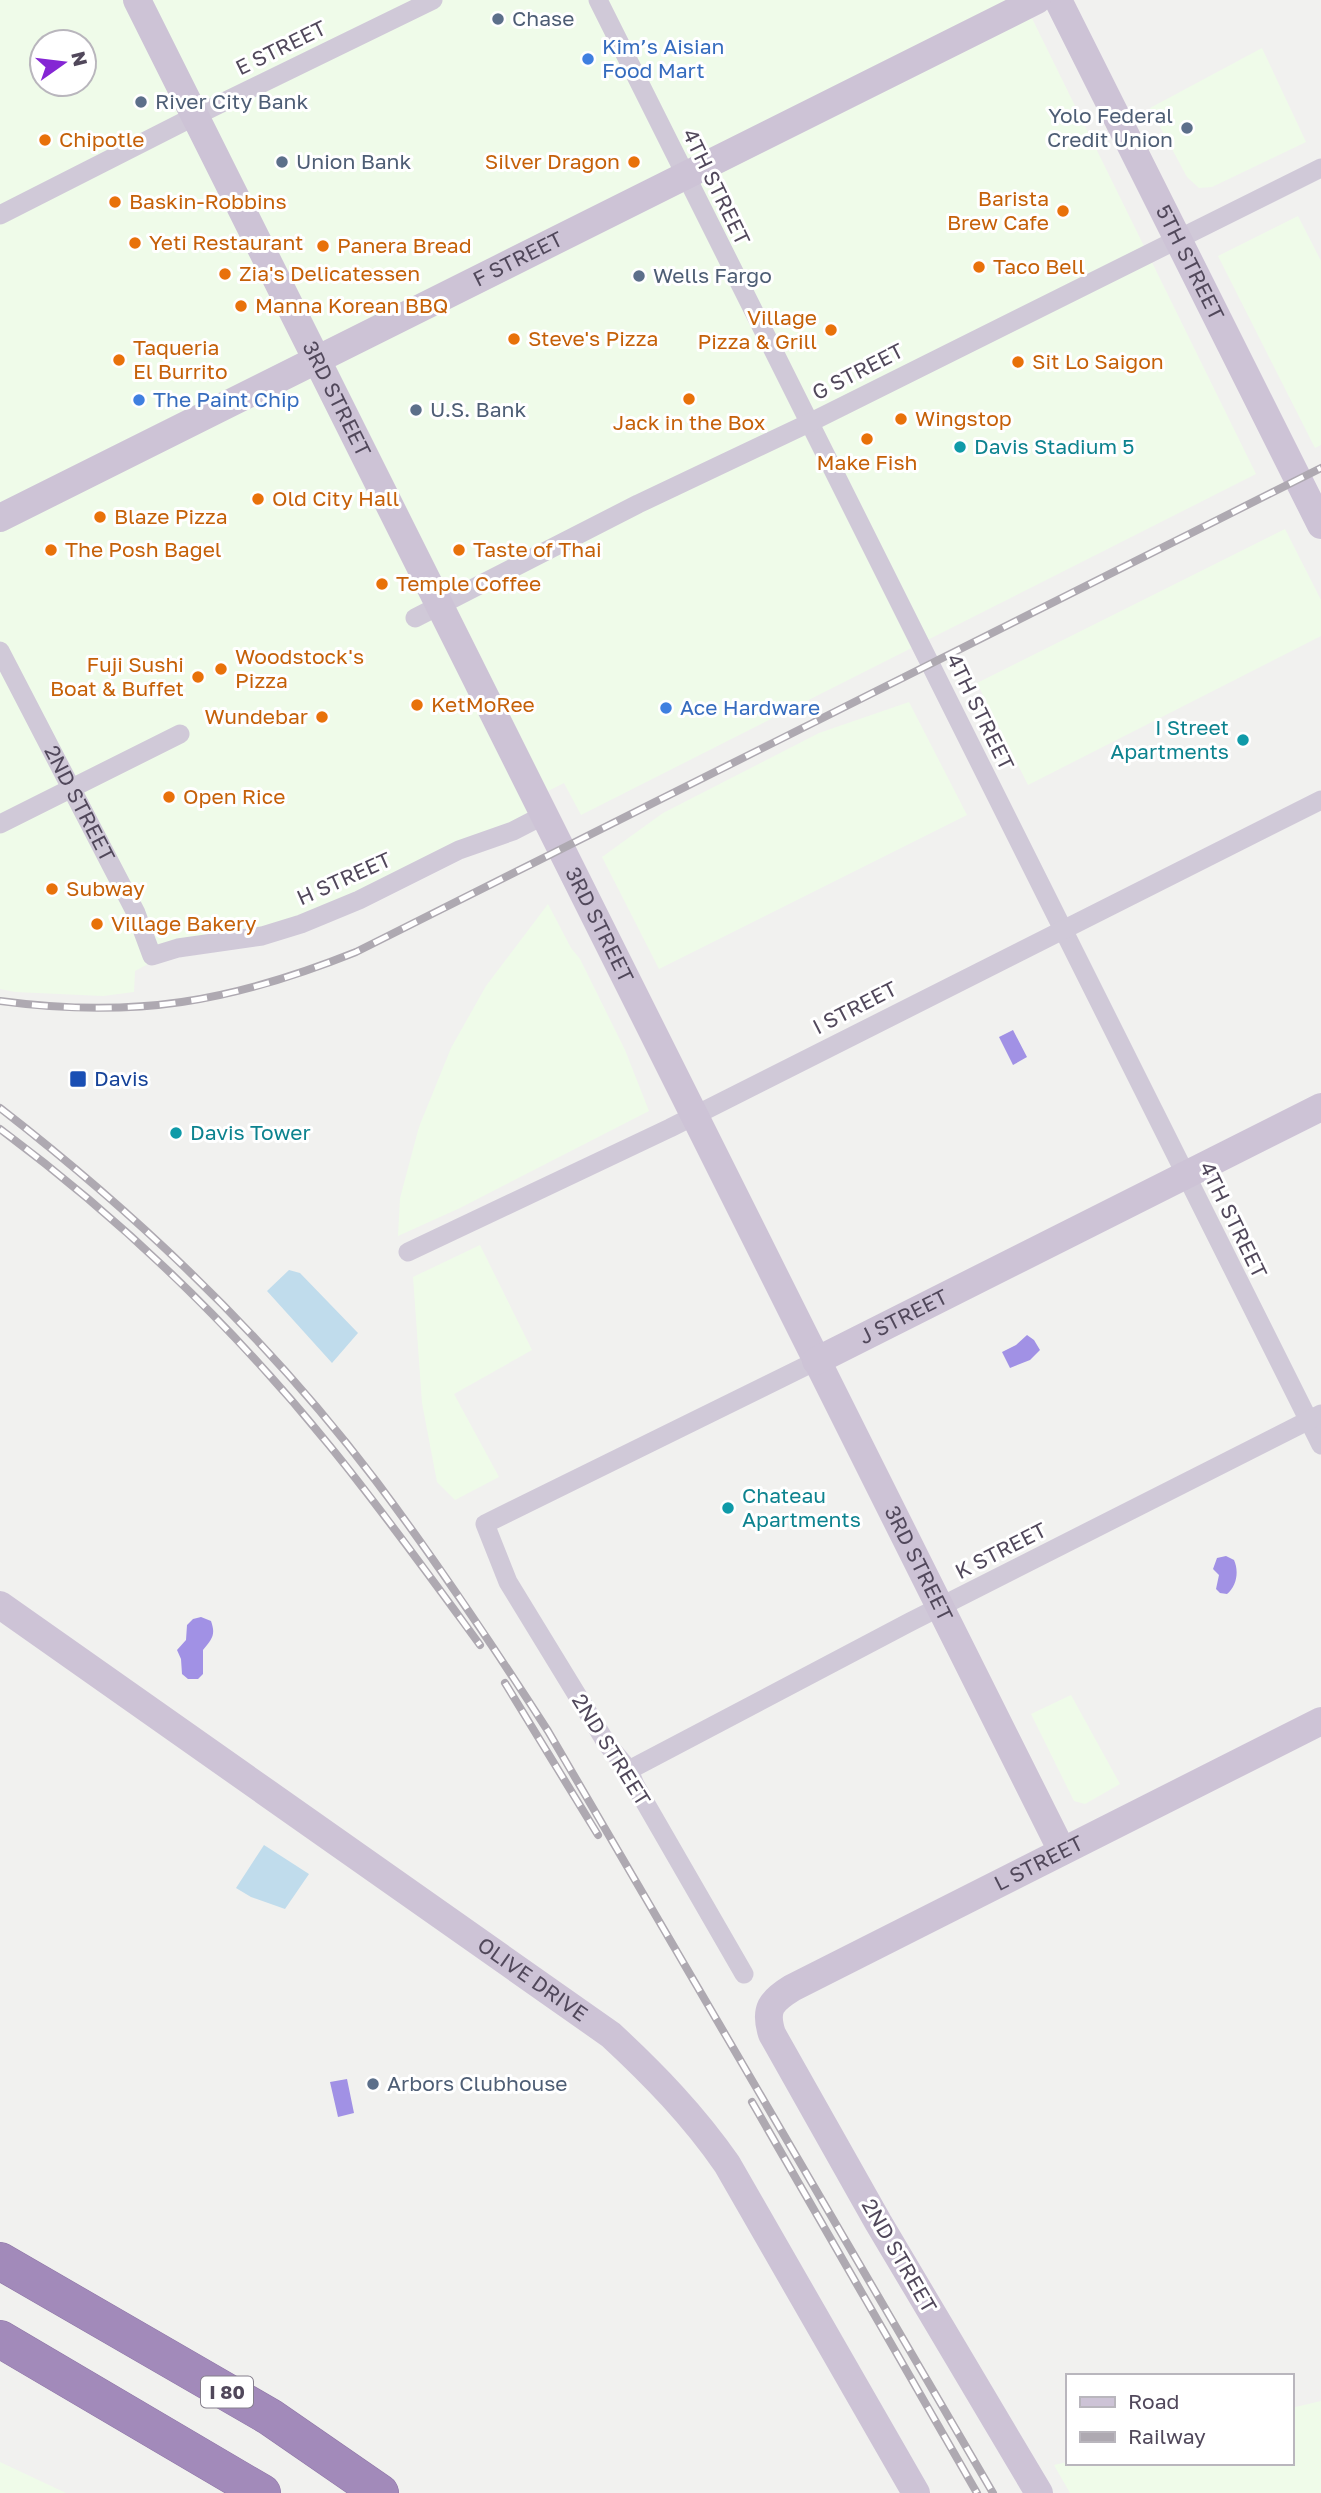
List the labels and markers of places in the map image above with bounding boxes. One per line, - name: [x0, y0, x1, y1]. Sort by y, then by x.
- place label: Chase: [512, 5, 574, 31]
- marker: Chase: [490, 11, 506, 27]
- place label: Kim’s Aisian Food Mart: [602, 33, 724, 83]
- marker: Kim’s Aisian Food Mart: [580, 51, 596, 67]
- place label: River City Bank: [155, 88, 308, 114]
- marker: River City Bank: [133, 94, 149, 110]
- place label: Yolo Federal Credit Union: [1047, 102, 1173, 152]
- marker: Yolo Federal Credit Union: [1179, 120, 1195, 136]
- place label: Chipotle: [59, 126, 144, 152]
- marker: Chipotle: [37, 132, 53, 148]
- place label: Union Bank: [296, 148, 411, 174]
- place label: Silver Dragon: [485, 148, 620, 174]
- marker: Union Bank: [274, 154, 290, 170]
- marker: Silver Dragon: [626, 154, 642, 170]
- place label: Barista Brew Cafe: [947, 185, 1049, 235]
- place label: Baskin-Robbins: [129, 188, 287, 214]
- marker: Baskin-Robbins: [107, 194, 123, 210]
- marker: Barista Brew Cafe: [1055, 203, 1071, 219]
- place label: Yeti Restaurant: [149, 229, 304, 255]
- place label: Panera Bread: [337, 232, 472, 258]
- marker: Yeti Restaurant: [127, 235, 143, 251]
- marker: Panera Bread: [315, 238, 331, 254]
- place label: Taco Bell: [993, 253, 1085, 279]
- marker: Taco Bell: [971, 259, 987, 275]
- place label: Zia's Delicatessen: [239, 260, 420, 286]
- place label: Wells Fargo: [653, 262, 772, 288]
- marker: Zia's Delicatessen: [217, 266, 233, 282]
- marker: Wells Fargo: [631, 268, 647, 284]
- place label: Manna Korean BBQ: [255, 292, 448, 318]
- marker: Manna Korean BBQ: [233, 298, 249, 314]
- place label: Village Pizza & Grill: [697, 304, 817, 354]
- marker: Village Pizza & Grill: [823, 322, 839, 338]
- place label: Steve's Pizza: [528, 325, 658, 351]
- marker: Steve's Pizza: [506, 331, 522, 347]
- place label: Taqueria El Burrito: [133, 334, 228, 384]
- place label: Sit Lo Saigon: [1032, 348, 1164, 374]
- marker: Taqueria El Burrito: [111, 352, 127, 368]
- marker: Sit Lo Saigon: [1010, 354, 1026, 370]
- place label: The Paint Chip: [153, 386, 300, 412]
- marker: Jack in the Box: [681, 391, 697, 407]
- marker: The Paint Chip: [131, 392, 147, 408]
- place label: U.S. Bank: [430, 396, 526, 422]
- marker: U.S. Bank: [408, 402, 424, 418]
- place label: Wingstop: [915, 405, 1012, 431]
- place label: Jack in the Box: [613, 409, 766, 435]
- marker: Wingstop: [893, 411, 909, 427]
- marker: Make Fish: [859, 431, 875, 447]
- place label: Davis Stadium 5: [974, 433, 1134, 459]
- marker: Davis Stadium 5: [952, 439, 968, 455]
- place label: Make Fish: [817, 449, 917, 475]
- place label: Old City Hall: [272, 485, 399, 511]
- marker: Old City Hall: [250, 491, 266, 507]
- place label: Blaze Pizza: [114, 503, 228, 529]
- marker: Blaze Pizza: [92, 509, 108, 525]
- place label: The Posh Bagel: [65, 536, 222, 562]
- place label: Taste of Thai: [473, 536, 602, 562]
- marker: The Posh Bagel: [43, 542, 59, 558]
- marker: Taste of Thai: [451, 542, 467, 558]
- place label: Temple Coffee: [396, 570, 541, 596]
- marker: Temple Coffee: [374, 576, 390, 592]
- place label: Woodstock's Pizza: [235, 643, 364, 693]
- place label: Fuji Sushi Boat & Buffet: [50, 651, 184, 701]
- marker: Woodstock's Pizza: [213, 661, 229, 677]
- marker: Fuji Sushi Boat & Buffet: [190, 669, 206, 685]
- place label: KetMoRee: [431, 691, 535, 717]
- place label: Ace Hardware: [680, 694, 820, 720]
- marker: KetMoRee: [409, 697, 425, 713]
- marker: Ace Hardware: [658, 700, 674, 716]
- place label: Wundebar: [205, 703, 308, 729]
- marker: Wundebar: [314, 709, 330, 725]
- place label: I Street Apartments: [1110, 714, 1229, 764]
- marker: I Street Apartments: [1235, 732, 1251, 748]
- place label: Open Rice: [183, 783, 285, 809]
- marker: Open Rice: [161, 789, 177, 805]
- place label: Subway: [66, 875, 145, 901]
- marker: Subway: [44, 881, 60, 897]
- place label: Village Bakery: [111, 910, 257, 936]
- marker: Village Bakery: [89, 916, 105, 932]
- place label: Davis: [94, 1065, 149, 1091]
- marker: Davis: [68, 1069, 88, 1089]
- place label: Davis Tower: [190, 1119, 311, 1145]
- marker: Davis Tower: [168, 1125, 184, 1141]
- place label: Chateau Apartments: [742, 1482, 861, 1532]
- marker: Chateau Apartments: [720, 1500, 736, 1516]
- place label: Arbors Clubhouse: [387, 2070, 568, 2096]
- marker: Arbors Clubhouse: [365, 2076, 381, 2092]

